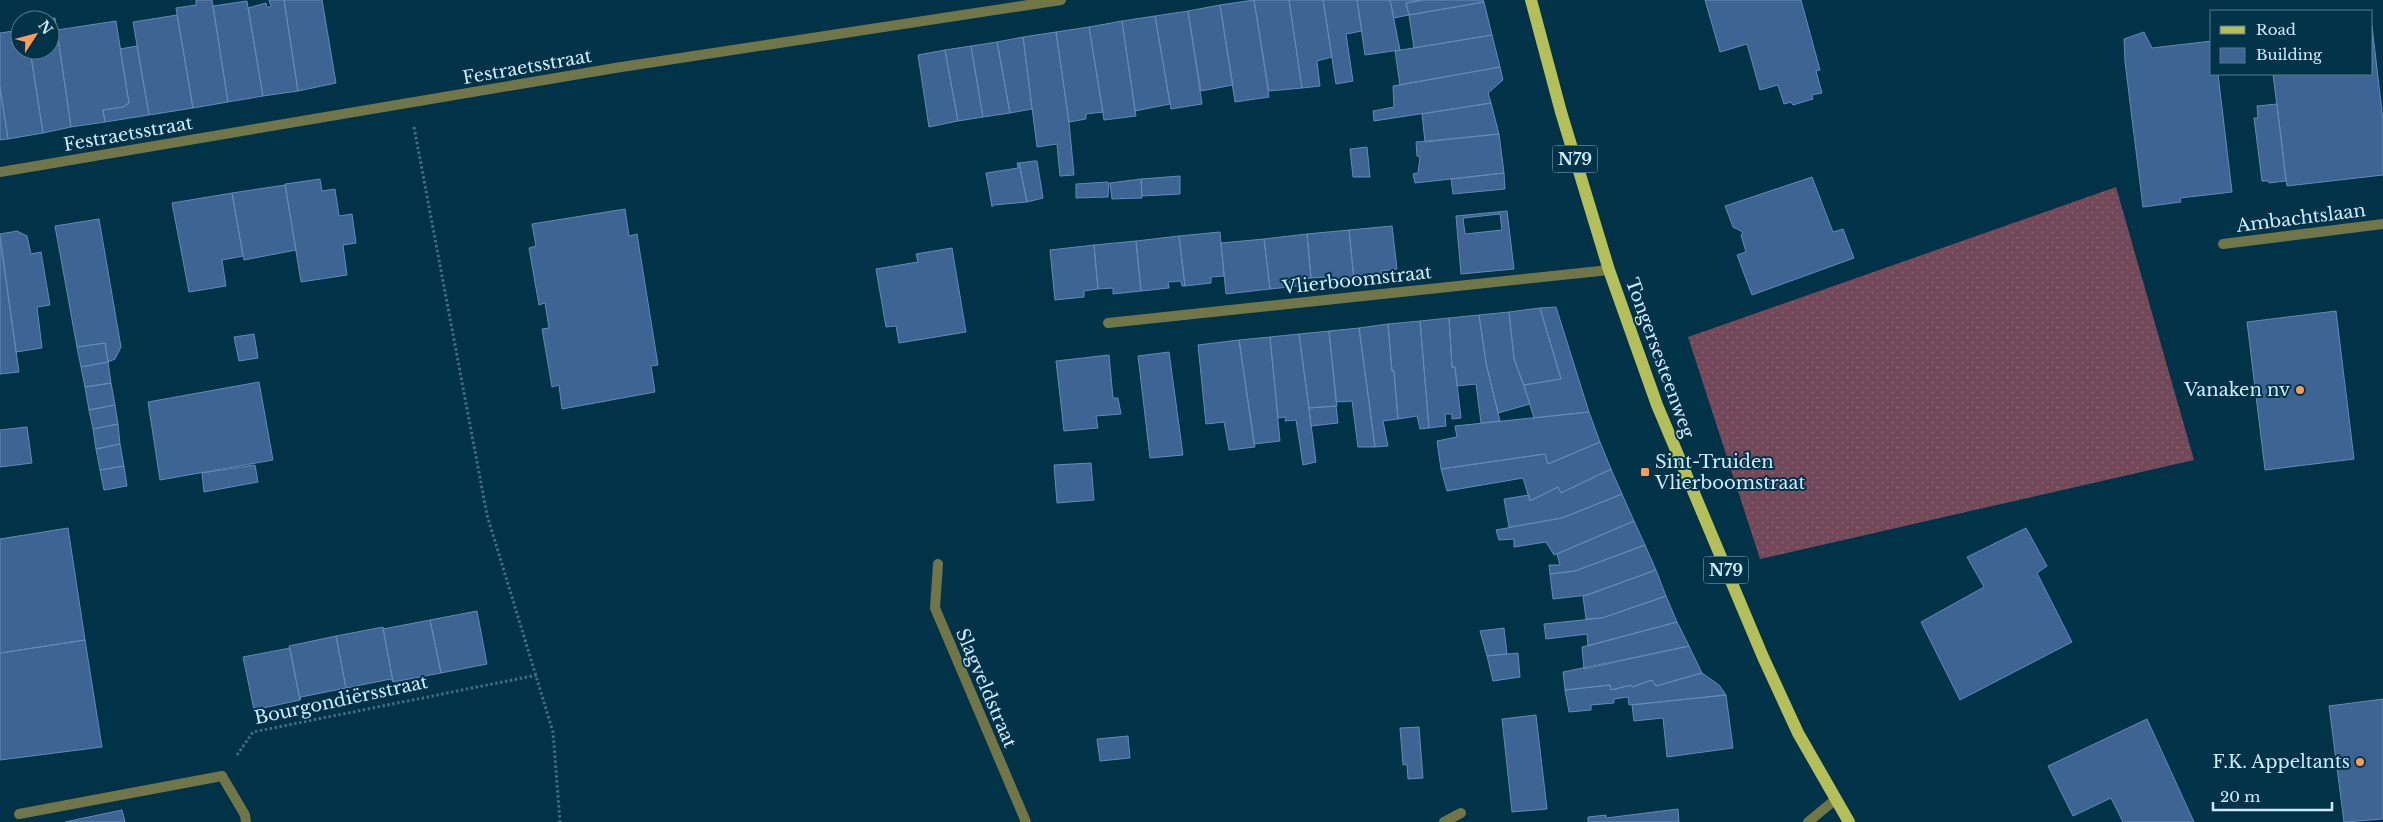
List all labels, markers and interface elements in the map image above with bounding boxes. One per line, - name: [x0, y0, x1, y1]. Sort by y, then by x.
- north arrow: [10, 10, 60, 60]
- legend: [2210, 10, 2373, 75]
- text: N: [34, 17, 57, 38]
- text: Road: [2256, 20, 2296, 39]
- street label: Festraetsstraat: [461, 45, 593, 89]
- text: Building: [2256, 45, 2323, 64]
- street label: Festraetsstraat: [62, 112, 194, 156]
- road number: N79: [1552, 146, 1598, 172]
- street label: Ambachtslaan: [2234, 199, 2367, 237]
- street label: Vlierboomstraat: [1280, 261, 1433, 299]
- street label: Tongersesteenweg: [1621, 275, 1699, 441]
- place label: Vanaken nv: [2183, 379, 2290, 401]
- marker: Vanaken nv: [2294, 384, 2306, 396]
- place label: Sint-Truiden Vlierboomstraat: [1654, 451, 1806, 494]
- marker: Sint-Truiden Vlierboomstraat: [1639, 466, 1651, 478]
- road number: N79: [1704, 556, 1748, 584]
- street label: Slagveldstraat: [951, 625, 1021, 751]
- street label: Bourgondiërsstraat: [252, 671, 430, 729]
- place label: F.K. Appeltants: [2213, 751, 2350, 773]
- marker: F.K. Appeltants: [2354, 756, 2366, 768]
- scale bar: [2213, 780, 2332, 812]
- text: 20 m: [2220, 787, 2260, 806]

